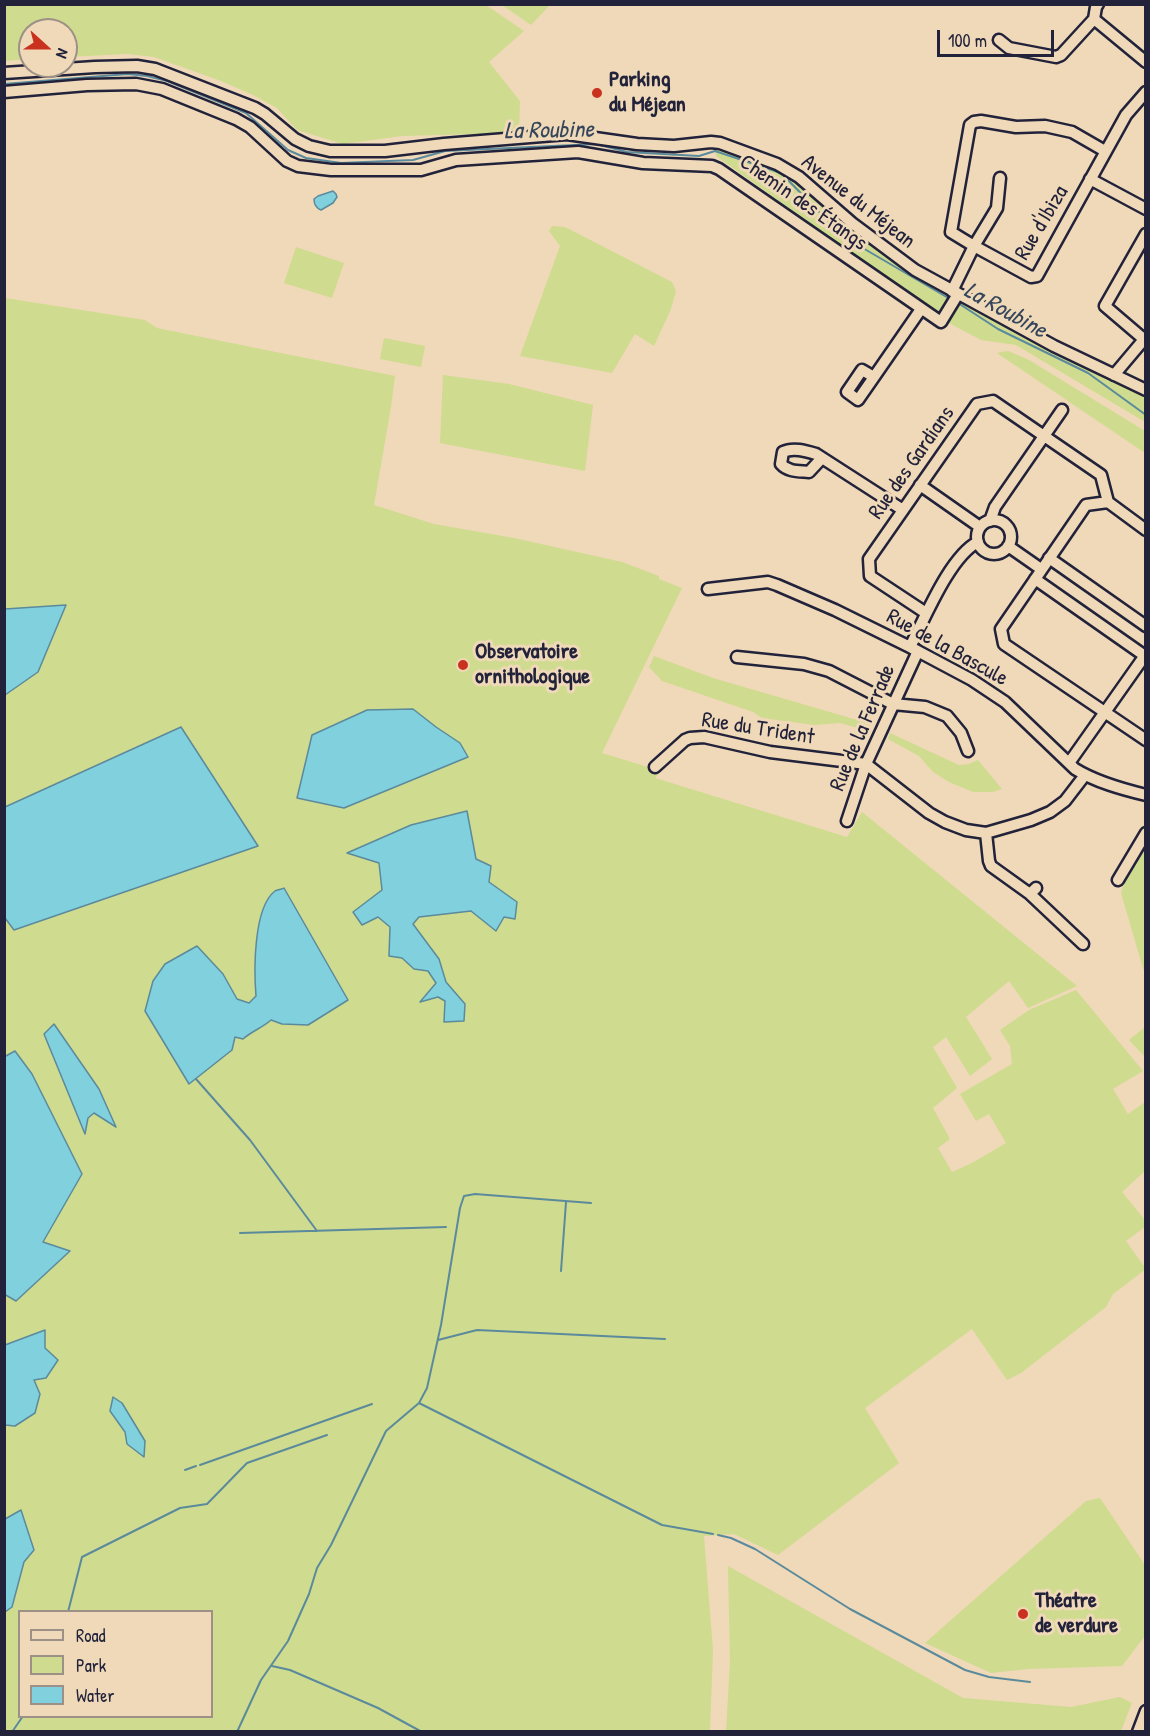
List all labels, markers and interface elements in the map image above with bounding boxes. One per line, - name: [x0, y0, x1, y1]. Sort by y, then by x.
- north arrow: [18, 18, 78, 78]
- scale bar: [940, 18, 1057, 56]
- text: 100 m: [948, 28, 987, 53]
- text: N: [51, 46, 75, 62]
- place label: Parking du Méjean: [609, 67, 686, 118]
- marker: Parking du Méjean: [590, 86, 604, 100]
- water label: La Roubine: [504, 116, 594, 146]
- street label: Chemin des Étangs: [734, 149, 872, 257]
- street label: Avenue du Méjean: [796, 149, 920, 255]
- street label: Rue d'Ibiza: [1010, 181, 1074, 265]
- water label: La Roubine: [959, 277, 1051, 345]
- street label: Rue des Gardians: [863, 401, 961, 525]
- street label: Rue de la Bascule: [882, 604, 1012, 692]
- place label: Observatoire ornithologique: [475, 639, 590, 690]
- marker: Observatoire ornithologique: [456, 658, 470, 672]
- street label: Rue de la Ferrade: [825, 661, 901, 795]
- street label: Rue du Trident: [700, 707, 816, 751]
- place label: Théatre de verdure: [1035, 1588, 1118, 1640]
- marker: Théatre de verdure: [1016, 1607, 1030, 1621]
- legend: [18, 1610, 213, 1718]
- text: Road: [76, 1623, 106, 1648]
- text: Park: [76, 1653, 106, 1678]
- text: Water: [76, 1683, 114, 1708]

